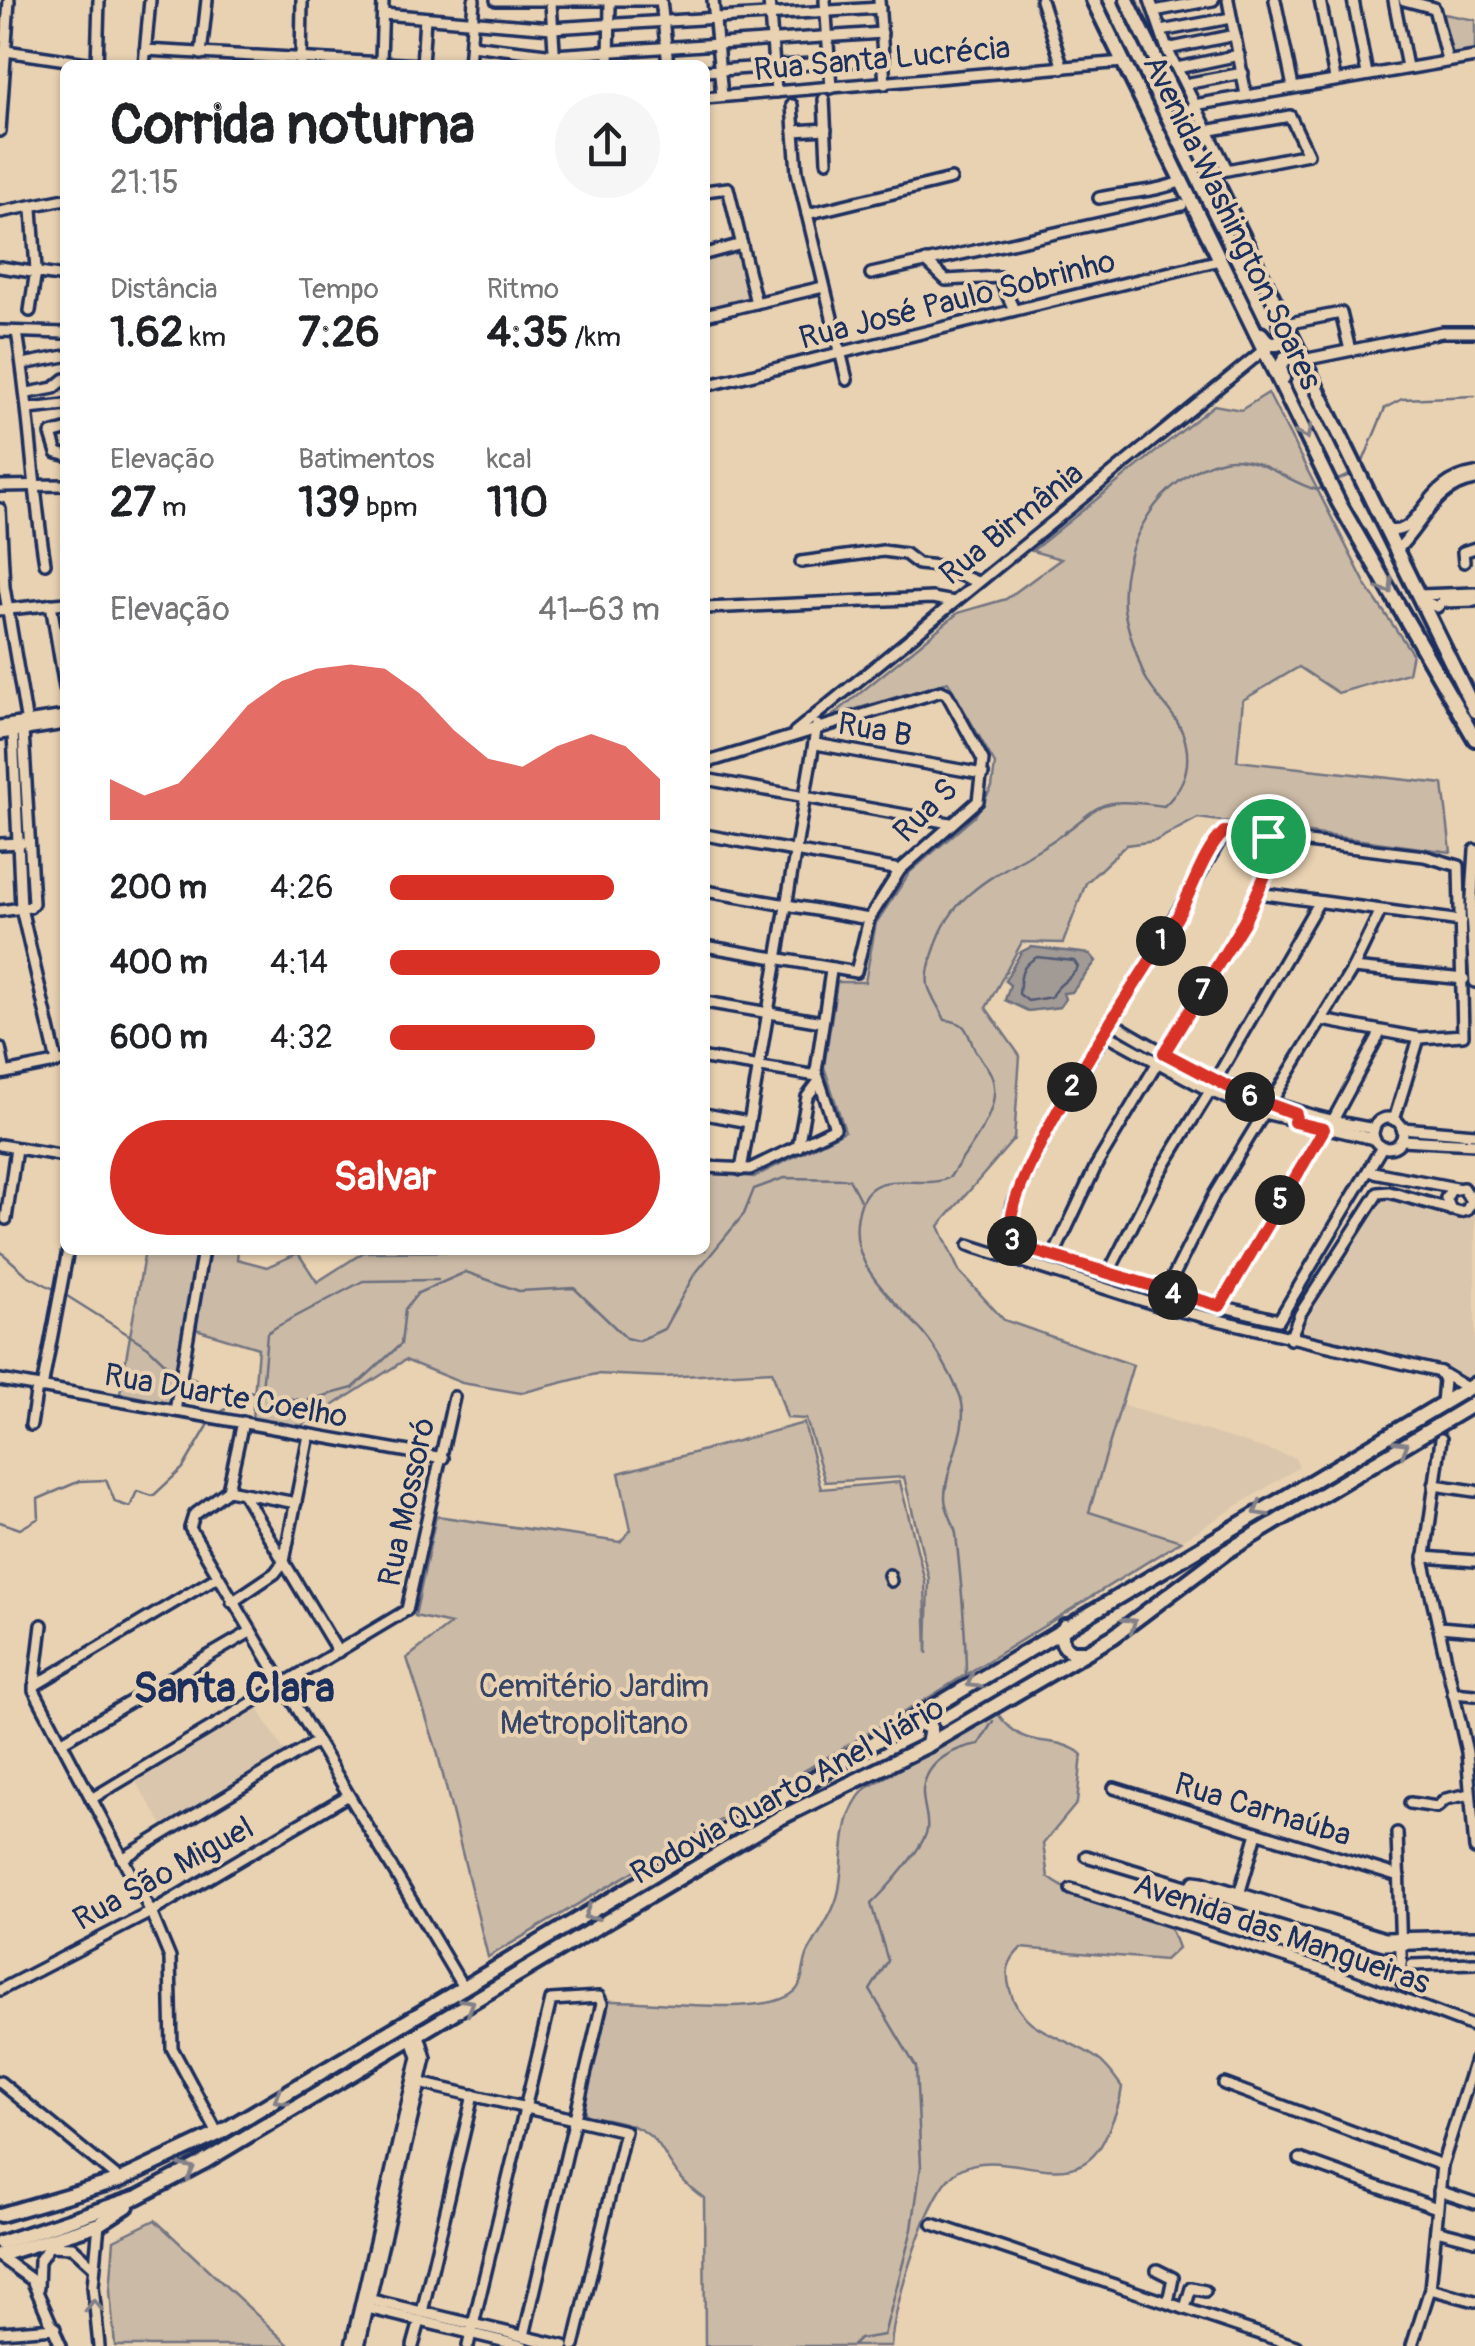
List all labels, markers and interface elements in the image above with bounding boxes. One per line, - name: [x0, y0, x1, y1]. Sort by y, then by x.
- street label: Rua Santa Lucrécia: [752, 28, 1012, 90]
- street label: Avenida Washington Soares: [1134, 49, 1331, 396]
- text: Corrida noturna: [110, 91, 475, 160]
- button: share: [555, 93, 660, 198]
- text: 21:15: [110, 163, 179, 203]
- street label: Rua José Paulo Sobrinho: [795, 241, 1119, 359]
- text: Distância: [110, 272, 217, 307]
- text: Tempo: [298, 272, 379, 307]
- text: Ritmo: [487, 272, 559, 307]
- text: 1.62: [110, 307, 184, 359]
- text: 7:26: [298, 307, 380, 359]
- text: 4:35: [487, 307, 568, 359]
- text: km: [184, 320, 226, 355]
- text: /km: [568, 320, 621, 355]
- one-way arrow: [1293, 423, 1313, 441]
- text: Elevação: [110, 442, 215, 477]
- text: Batimentos: [298, 442, 434, 477]
- text: kcal: [487, 442, 532, 477]
- street label: Rua Birmânia: [932, 454, 1092, 594]
- text: 27: [110, 477, 156, 529]
- text: 139: [298, 477, 360, 529]
- text: 110: [487, 477, 548, 529]
- text: m: [156, 490, 187, 525]
- text: bpm: [360, 490, 418, 525]
- one-way arrow: [1375, 577, 1394, 595]
- text: Elevação: [110, 590, 230, 630]
- text: 41–63 m: [538, 590, 660, 630]
- street label: Rua B: [835, 704, 915, 756]
- street label: Rua S: [885, 770, 966, 851]
- pin: [1226, 794, 1311, 879]
- icon: arrive: [1241, 809, 1296, 864]
- text: 200 m: [110, 868, 207, 908]
- text: 4:26: [270, 868, 334, 908]
- pin: 1: [1136, 916, 1186, 966]
- text: 1: [1156, 923, 1166, 958]
- text: 400 m: [110, 943, 208, 983]
- text: 4:14: [270, 943, 328, 983]
- pin: 7: [1178, 966, 1228, 1016]
- text: 7: [1196, 973, 1210, 1008]
- text: 600 m: [110, 1018, 208, 1058]
- text: 4:32: [270, 1018, 333, 1058]
- pin: 2: [1047, 1062, 1097, 1112]
- text: 2: [1064, 1069, 1080, 1104]
- pin: 6: [1225, 1072, 1275, 1122]
- text: 6: [1242, 1079, 1258, 1114]
- button: Salvar: [110, 1120, 660, 1235]
- pin: 5: [1255, 1175, 1305, 1225]
- text: 5: [1272, 1182, 1288, 1217]
- pin: 3: [987, 1216, 1037, 1266]
- text: 3: [1004, 1223, 1020, 1258]
- pin: 4: [1148, 1270, 1198, 1320]
- text: 4: [1165, 1277, 1181, 1312]
- street label: Rua Duarte Coelho: [101, 1355, 351, 1437]
- street label: Rua Mossoró: [370, 1414, 444, 1590]
- one-way arrow: [1391, 1440, 1409, 1459]
- one-way arrow: [1253, 1498, 1271, 1518]
- one-way arrow: [1119, 1618, 1137, 1636]
- district label: Santa Clara: [133, 1663, 335, 1715]
- park label: Cemitério Jardim Metropolitano: [479, 1667, 709, 1744]
- one-way arrow: [966, 1670, 984, 1689]
- street label: Rodovia Quarto Anel Viário: [624, 1688, 951, 1894]
- street label: Rua Carnaúba: [1170, 1764, 1356, 1856]
- street label: Rua São Miguel: [66, 1808, 261, 1940]
- street label: Avenida das Mangueiras: [1128, 1864, 1435, 2003]
- one-way arrow: [583, 1902, 601, 1921]
- one-way arrow: [457, 1998, 475, 2017]
- one-way arrow: [273, 2086, 291, 2105]
- one-way arrow: [178, 2163, 196, 2182]
- one-way arrow: [84, 2298, 105, 2314]

